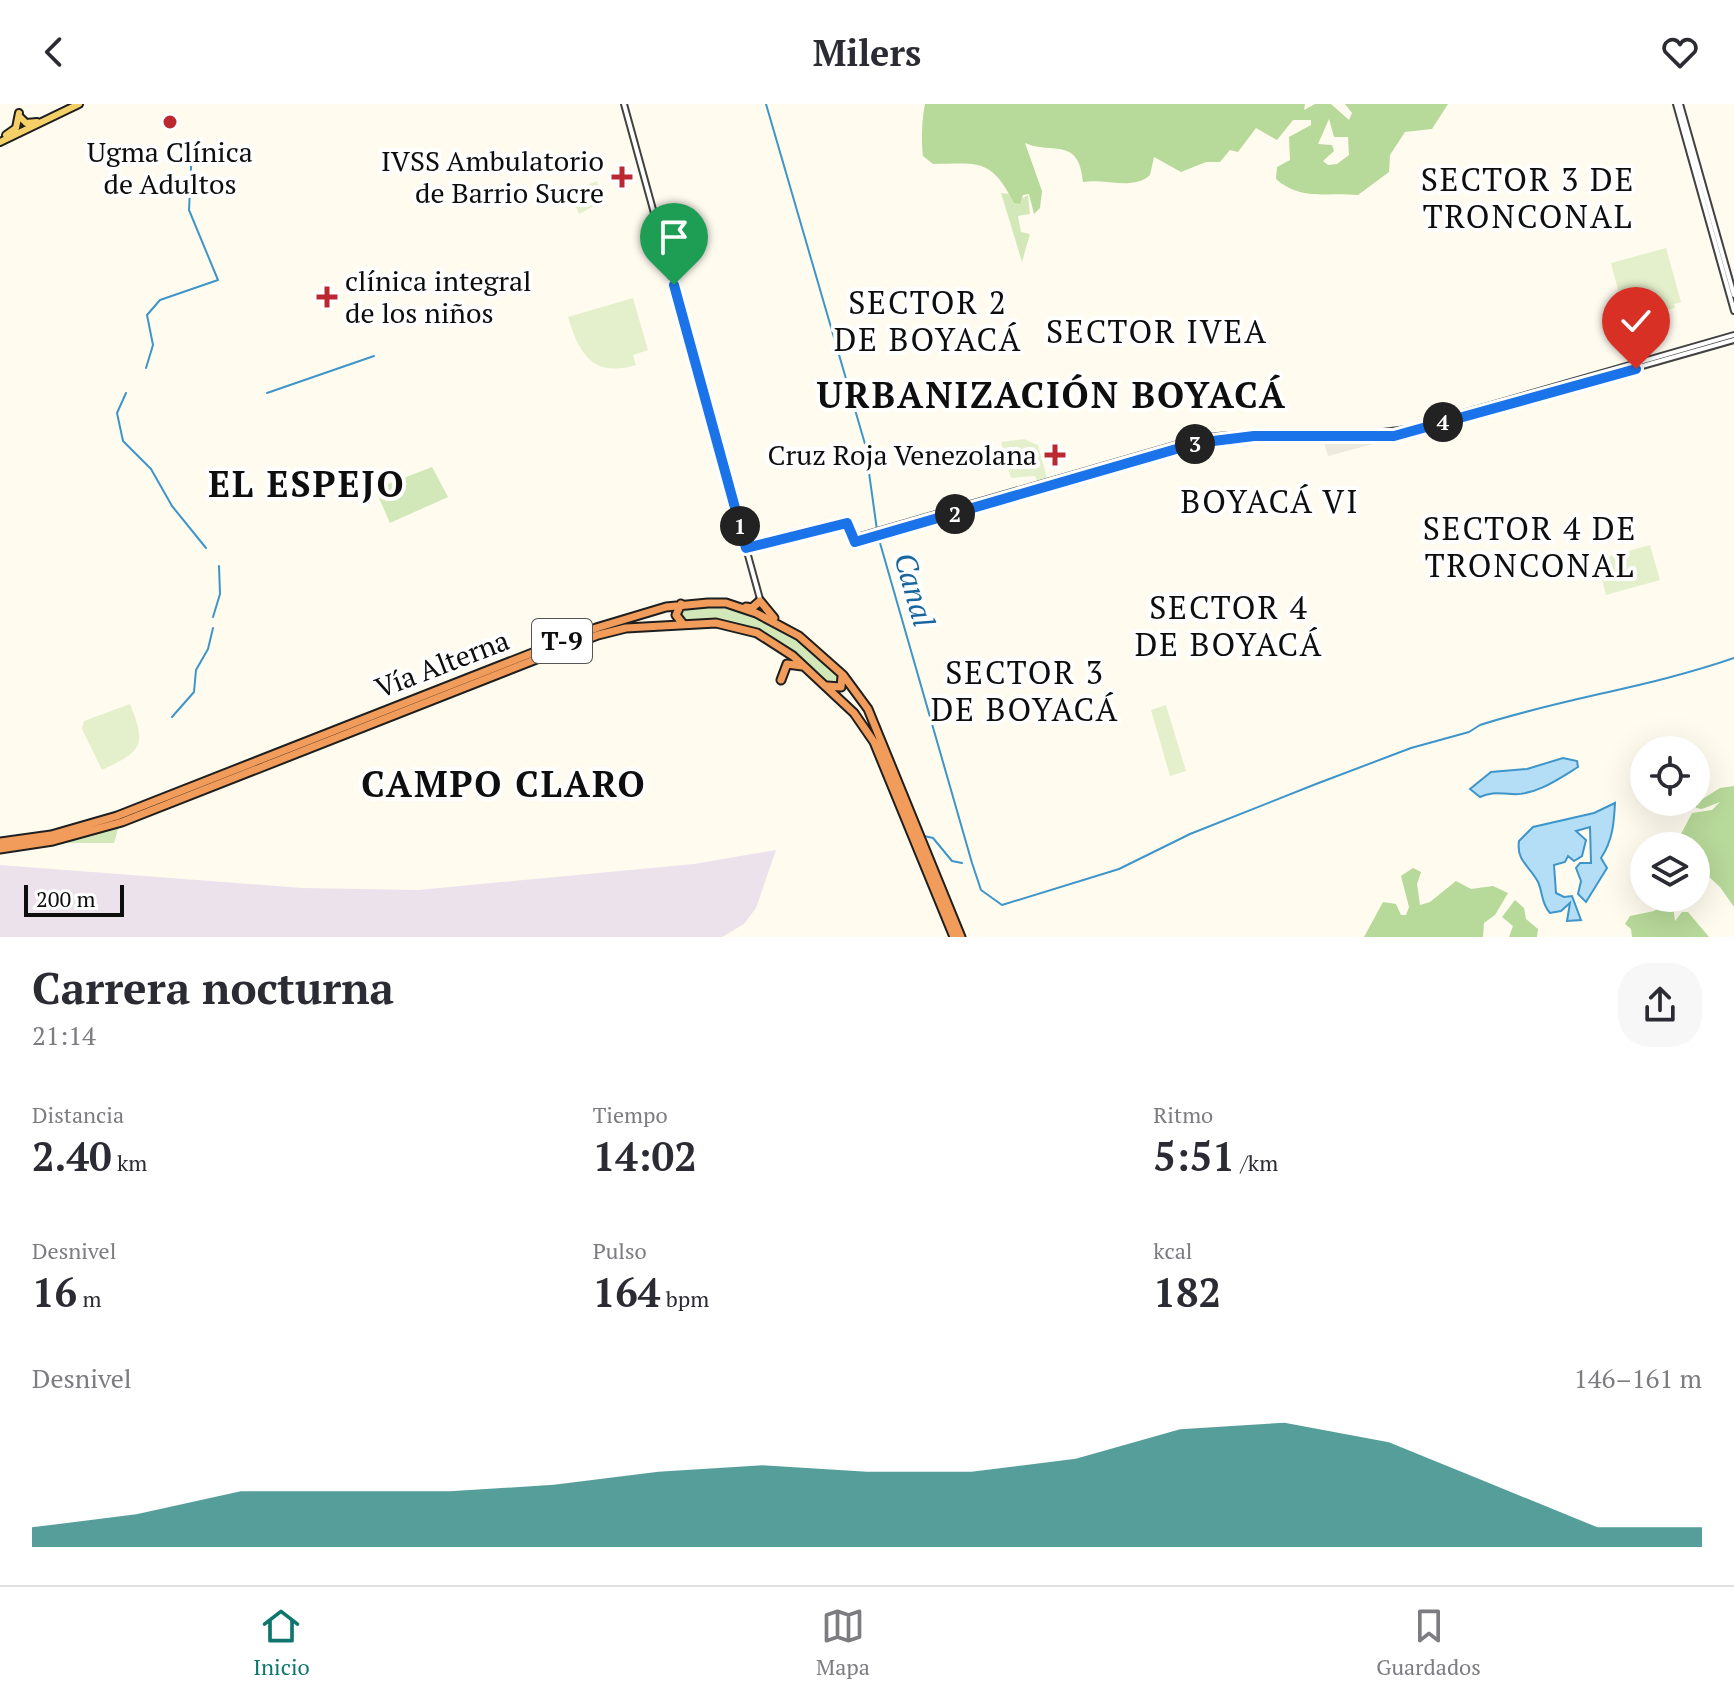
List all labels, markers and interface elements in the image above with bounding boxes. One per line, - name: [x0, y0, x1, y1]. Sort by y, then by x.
- text: Milers: [813, 29, 921, 76]
- icon: back: [32, 30, 76, 74]
- icon: heart: [1658, 30, 1702, 74]
- marker: Ugma Clínica de Adultos: [161, 113, 179, 131]
- place label: Ugma Clínica de Adultos: [87, 133, 253, 202]
- place label: IVSS Ambulatorio de Barrio Sucre: [381, 142, 604, 211]
- district label: SECTOR 3 DE TRONCONAL: [1421, 158, 1635, 237]
- marker: IVSS Ambulatorio de Barrio Sucre: [611, 166, 633, 188]
- pin: [640, 203, 708, 285]
- icon: arrive: [652, 215, 696, 259]
- place label: clínica integral de los niños: [345, 262, 532, 331]
- district label: SECTOR 2 DE BOYACÁ: [834, 281, 1022, 360]
- marker: clínica integral de los niños: [316, 286, 338, 308]
- pin: [1602, 287, 1670, 369]
- icon: check: [1614, 299, 1658, 343]
- district label: SECTOR IVEA: [1046, 310, 1268, 352]
- district label: URBANIZACIÓN BOYACÁ: [817, 371, 1287, 418]
- pin: 4: [1423, 402, 1463, 442]
- text: 4: [1437, 407, 1449, 436]
- pin: 3: [1175, 424, 1215, 464]
- text: 3: [1189, 429, 1201, 458]
- place label: Cruz Roja Venezolana: [767, 436, 1037, 473]
- marker: Cruz Roja Venezolana: [1044, 444, 1066, 466]
- district label: EL ESPEJO: [208, 460, 406, 507]
- district label: BOYACÁ VI: [1181, 480, 1359, 522]
- pin: 2: [935, 494, 975, 534]
- text: 2: [949, 499, 961, 528]
- pin: 1: [720, 506, 760, 546]
- district label: SECTOR 4 DE TRONCONAL: [1423, 507, 1637, 586]
- text: 1: [734, 511, 746, 540]
- water label: Canal: [885, 548, 945, 632]
- district label: SECTOR 4 DE BOYACÁ: [1135, 586, 1323, 665]
- road number: T-9: [532, 619, 592, 663]
- street label: Vía Alterna: [370, 621, 514, 706]
- district label: SECTOR 3 DE BOYACÁ: [931, 651, 1119, 730]
- map controls: [1630, 736, 1710, 912]
- button: locate: [1630, 736, 1710, 816]
- district label: CAMPO CLARO: [361, 760, 647, 807]
- button: layers: [1630, 832, 1710, 912]
- scale bar: [24, 881, 124, 917]
- text: 200 m: [36, 884, 96, 913]
- text: Carrera nocturna: [32, 958, 394, 1017]
- button: share: [1618, 963, 1702, 1047]
- text: 21:14: [32, 1018, 96, 1052]
- text: Distancia: [32, 1100, 124, 1129]
- text: Tiempo: [593, 1100, 668, 1129]
- text: Ritmo: [1153, 1100, 1213, 1129]
- text: 2.40: [32, 1129, 112, 1182]
- text: 14:02: [593, 1129, 697, 1182]
- text: 5:51: [1153, 1129, 1235, 1182]
- text: km: [112, 1148, 147, 1177]
- text: /km: [1235, 1148, 1278, 1177]
- text: Desnivel: [32, 1236, 116, 1265]
- text: Pulso: [593, 1236, 647, 1265]
- text: kcal: [1153, 1236, 1192, 1265]
- text: 16: [32, 1265, 77, 1318]
- text: 164: [593, 1265, 660, 1318]
- text: 182: [1153, 1265, 1221, 1318]
- text: m: [77, 1284, 102, 1313]
- text: bpm: [660, 1284, 709, 1313]
- text: Desnivel: [32, 1361, 132, 1395]
- text: 146–161 m: [1574, 1361, 1702, 1395]
- tab: Inicio: [253, 1604, 310, 1681]
- tab: Mapa: [816, 1604, 870, 1681]
- tab: Guardados: [1376, 1604, 1481, 1681]

